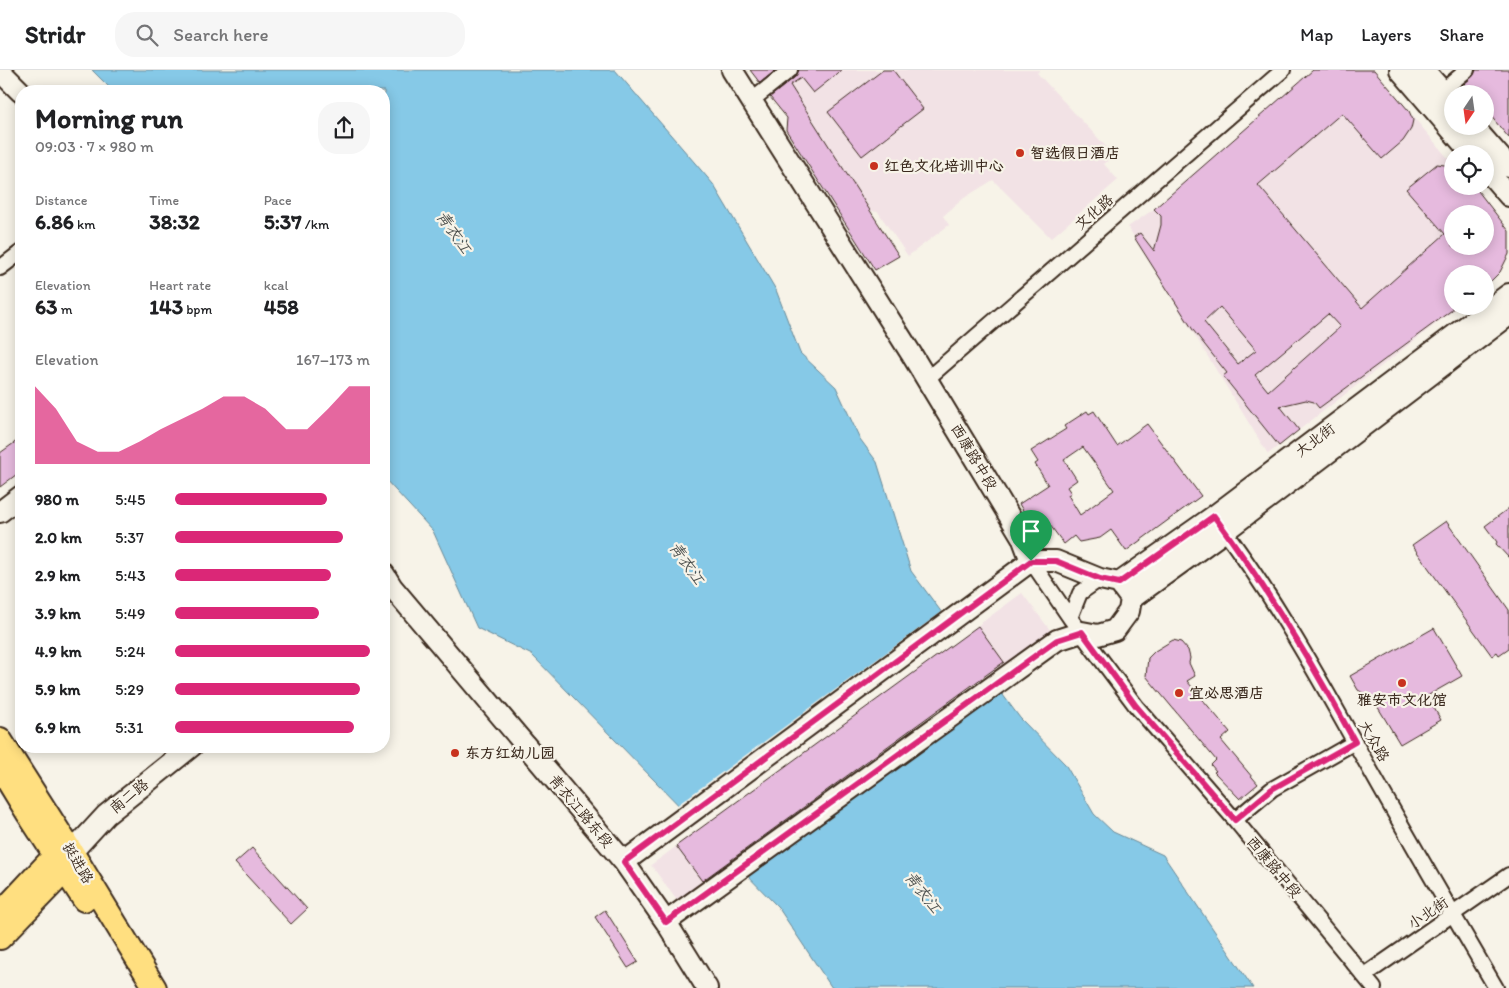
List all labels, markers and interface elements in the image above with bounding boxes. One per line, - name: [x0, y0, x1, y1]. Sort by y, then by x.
- search box: [115, 12, 465, 57]
- text: Stridr: [25, 20, 85, 49]
- icon: search: [133, 21, 161, 49]
- text: Search here: [173, 23, 269, 46]
- text: Map: [1300, 24, 1333, 46]
- text: Layers: [1361, 24, 1411, 46]
- text: Share: [1439, 24, 1484, 46]
- north arrow: [1444, 85, 1494, 135]
- map controls: [1444, 85, 1494, 315]
- text: Morning run: [35, 101, 183, 135]
- button: share: [318, 102, 370, 154]
- text: 09:03 · 7 × 980 m: [35, 137, 154, 156]
- place label: 智选假日酒店: [1030, 144, 1120, 162]
- button: locate: [1444, 145, 1494, 195]
- marker: 智选假日酒店: [1014, 147, 1026, 159]
- place label: 红色文化培训中心: [884, 157, 1004, 175]
- marker: 红色文化培训中心: [868, 160, 880, 172]
- street label: 文化路: [1071, 190, 1117, 234]
- text: Distance: [35, 192, 87, 209]
- text: Time: [149, 192, 179, 209]
- text: Pace: [264, 192, 292, 209]
- button: +: [1444, 205, 1494, 255]
- water label: 青衣江: [432, 207, 476, 258]
- text: 6.86: [35, 209, 74, 234]
- text: 38:32: [149, 209, 200, 234]
- text: 5:37: [264, 209, 302, 234]
- text: km: [74, 216, 96, 233]
- text: /km: [302, 216, 329, 233]
- button: −: [1444, 265, 1494, 315]
- text: Elevation: [35, 277, 91, 294]
- text: Heart rate: [149, 277, 211, 294]
- text: kcal: [264, 277, 289, 294]
- text: 63: [35, 294, 58, 319]
- text: 143: [149, 294, 183, 319]
- text: 458: [264, 294, 299, 319]
- text: m: [58, 301, 73, 318]
- text: bpm: [183, 301, 212, 318]
- text: Elevation: [35, 350, 99, 369]
- text: 167–173 m: [296, 350, 370, 369]
- street label: 大北街: [1292, 419, 1338, 461]
- street label: 西康路中段: [947, 420, 1001, 494]
- text: 980 m: [35, 490, 79, 509]
- text: 5:45: [115, 490, 145, 509]
- pin: [1010, 510, 1052, 561]
- icon: arrive: [1017, 517, 1045, 545]
- text: 2.0 km: [35, 528, 82, 547]
- text: 5:37: [115, 528, 144, 547]
- water label: 青衣江: [665, 538, 709, 589]
- text: 2.9 km: [35, 566, 80, 585]
- text: 5:43: [115, 566, 146, 585]
- text: 3.9 km: [35, 604, 81, 623]
- text: 5:49: [115, 604, 145, 623]
- text: 4.9 km: [35, 642, 82, 661]
- text: 5:24: [115, 642, 145, 661]
- marker: 雅安市文化馆: [1396, 677, 1408, 689]
- text: 5.9 km: [35, 680, 80, 699]
- text: 5:29: [115, 680, 144, 699]
- place label: 宜必思酒店: [1189, 684, 1264, 702]
- marker: 宜必思酒店: [1173, 687, 1185, 699]
- place label: 雅安市文化馆: [1357, 691, 1447, 709]
- street label: 大众路: [1355, 717, 1393, 765]
- text: 6.9 km: [35, 718, 81, 737]
- text: 5:31: [115, 718, 143, 737]
- place label: 东方红幼儿园: [465, 744, 555, 762]
- marker: 东方红幼儿园: [449, 747, 461, 759]
- street label: 青衣江路东段: [545, 771, 617, 851]
- street label: 南二路: [106, 775, 152, 817]
- street label: 西康路中段: [1243, 832, 1305, 902]
- street label: 挺进路: [59, 839, 97, 887]
- water label: 青衣江: [901, 867, 946, 918]
- street label: 小北街: [1404, 893, 1452, 933]

